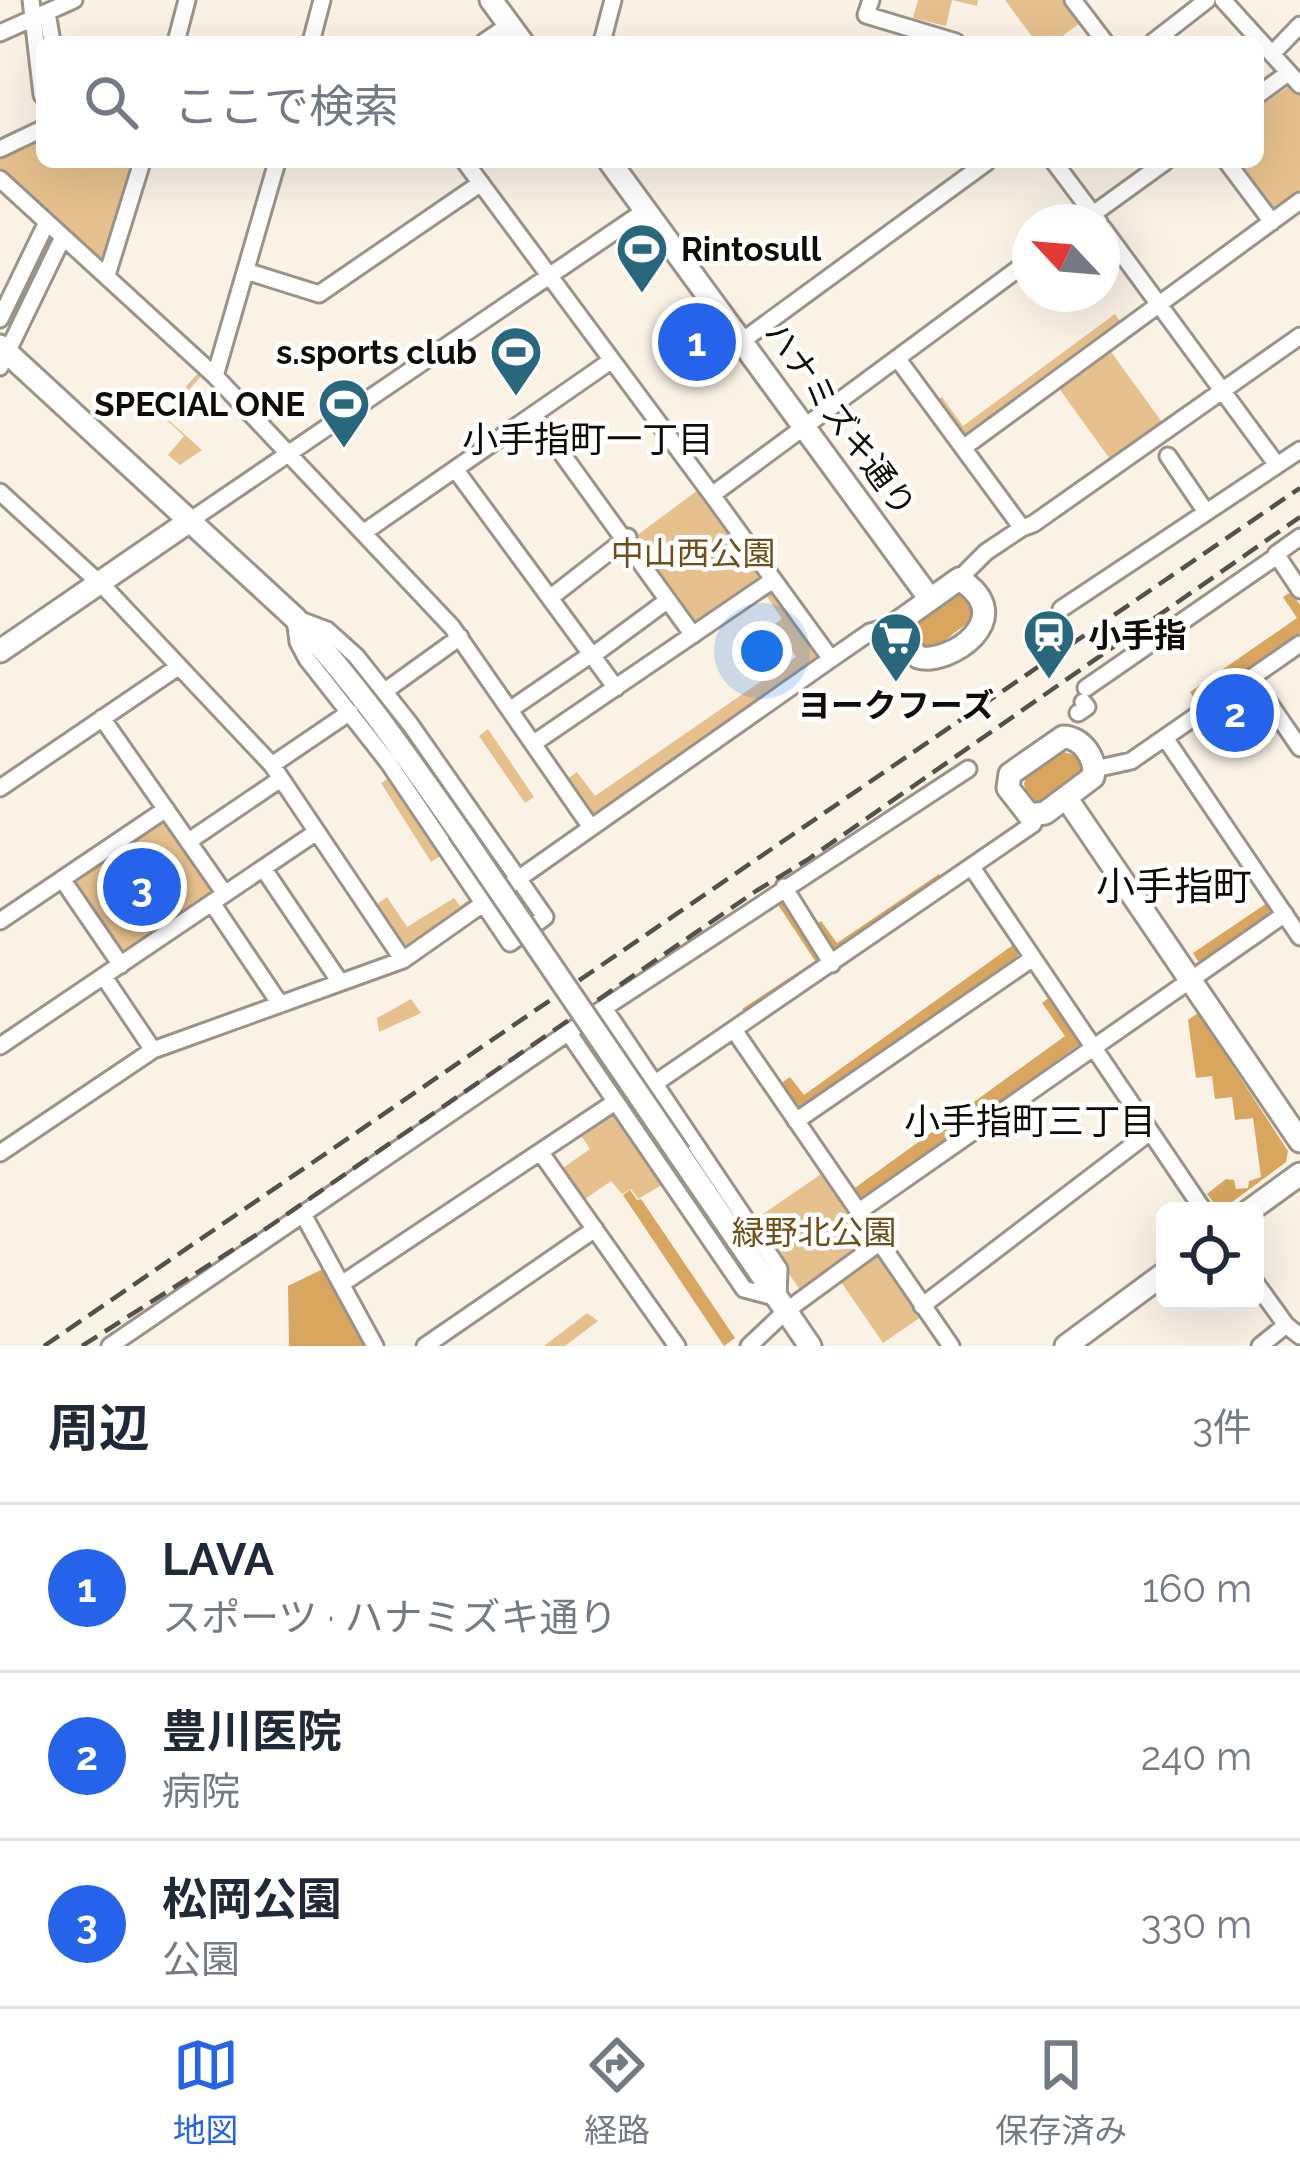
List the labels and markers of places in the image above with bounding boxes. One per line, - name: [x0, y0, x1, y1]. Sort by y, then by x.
- sports icon: Rintosull: [614, 221, 670, 295]
- place label: Rintosull: [681, 230, 822, 269]
- pin: 1: [658, 297, 736, 387]
- sports icon: s.sports club: [488, 324, 544, 398]
- place label: s.sports club: [276, 333, 477, 372]
- sports icon: SPECIAL ONE: [316, 376, 372, 450]
- place label: SPECIAL ONE: [94, 385, 305, 424]
- station icon: 小手指: [1021, 607, 1077, 681]
- supermarket icon: ヨークフーズ: [868, 610, 924, 684]
- place label: 小手指: [1088, 616, 1187, 655]
- pin: 2: [1196, 668, 1274, 758]
- place label: ヨークフーズ: [798, 686, 994, 725]
- pin: 3: [103, 842, 181, 932]

